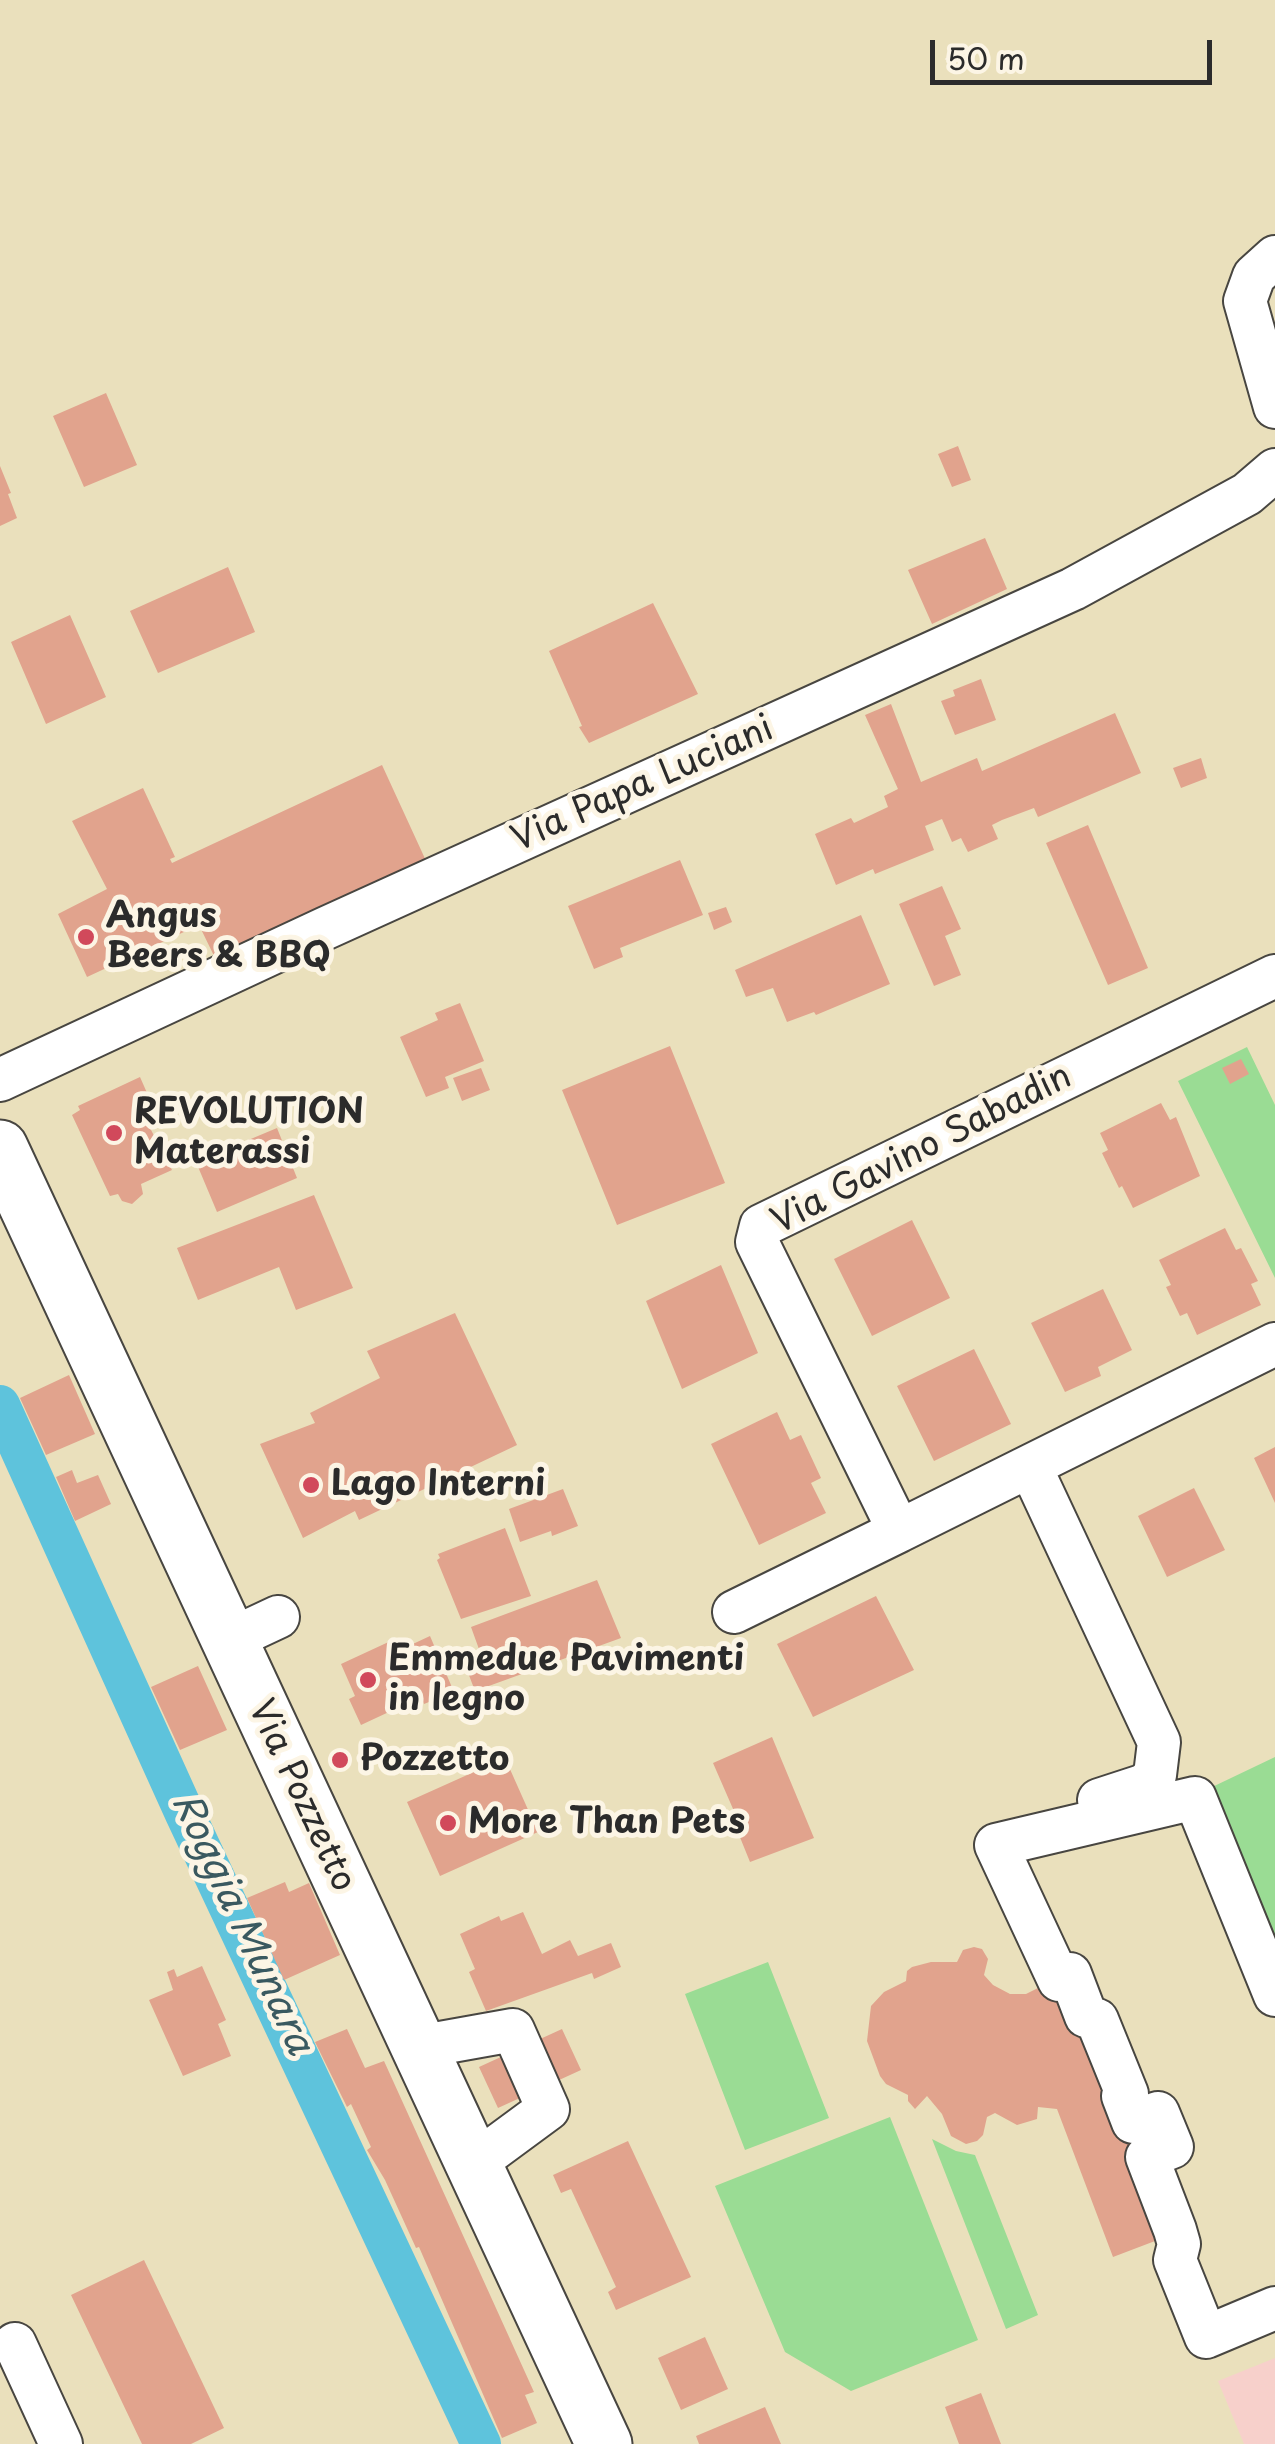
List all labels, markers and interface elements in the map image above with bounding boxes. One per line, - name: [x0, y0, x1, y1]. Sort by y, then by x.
- scale bar: [935, 20, 1218, 82]
- text: 50 m: [947, 35, 1025, 80]
- street label: Via Papa Luciani: [506, 708, 780, 862]
- place label: Angus Beers & BBQ: [106, 896, 330, 978]
- marker: Angus Beers & BBQ: [75, 926, 97, 948]
- street label: Via Gavino Sabadin: [765, 1056, 1079, 1244]
- place label: REVOLUTION Materassi: [134, 1092, 364, 1174]
- marker: REVOLUTION Materassi: [103, 1122, 125, 1144]
- place label: Lago Interni: [331, 1464, 545, 1506]
- marker: Lago Interni: [300, 1474, 322, 1496]
- place label: Emmedue Pavimenti in legno: [388, 1639, 744, 1721]
- marker: Emmedue Pavimenti in legno: [357, 1669, 379, 1691]
- street label: Via Pozzetto: [238, 1694, 364, 1898]
- place label: Pozzetto: [360, 1739, 509, 1781]
- marker: Pozzetto: [329, 1749, 351, 1771]
- water label: Roggia Munara: [160, 1786, 322, 2062]
- place label: More Than Pets: [468, 1802, 745, 1844]
- marker: More Than Pets: [437, 1812, 459, 1834]

